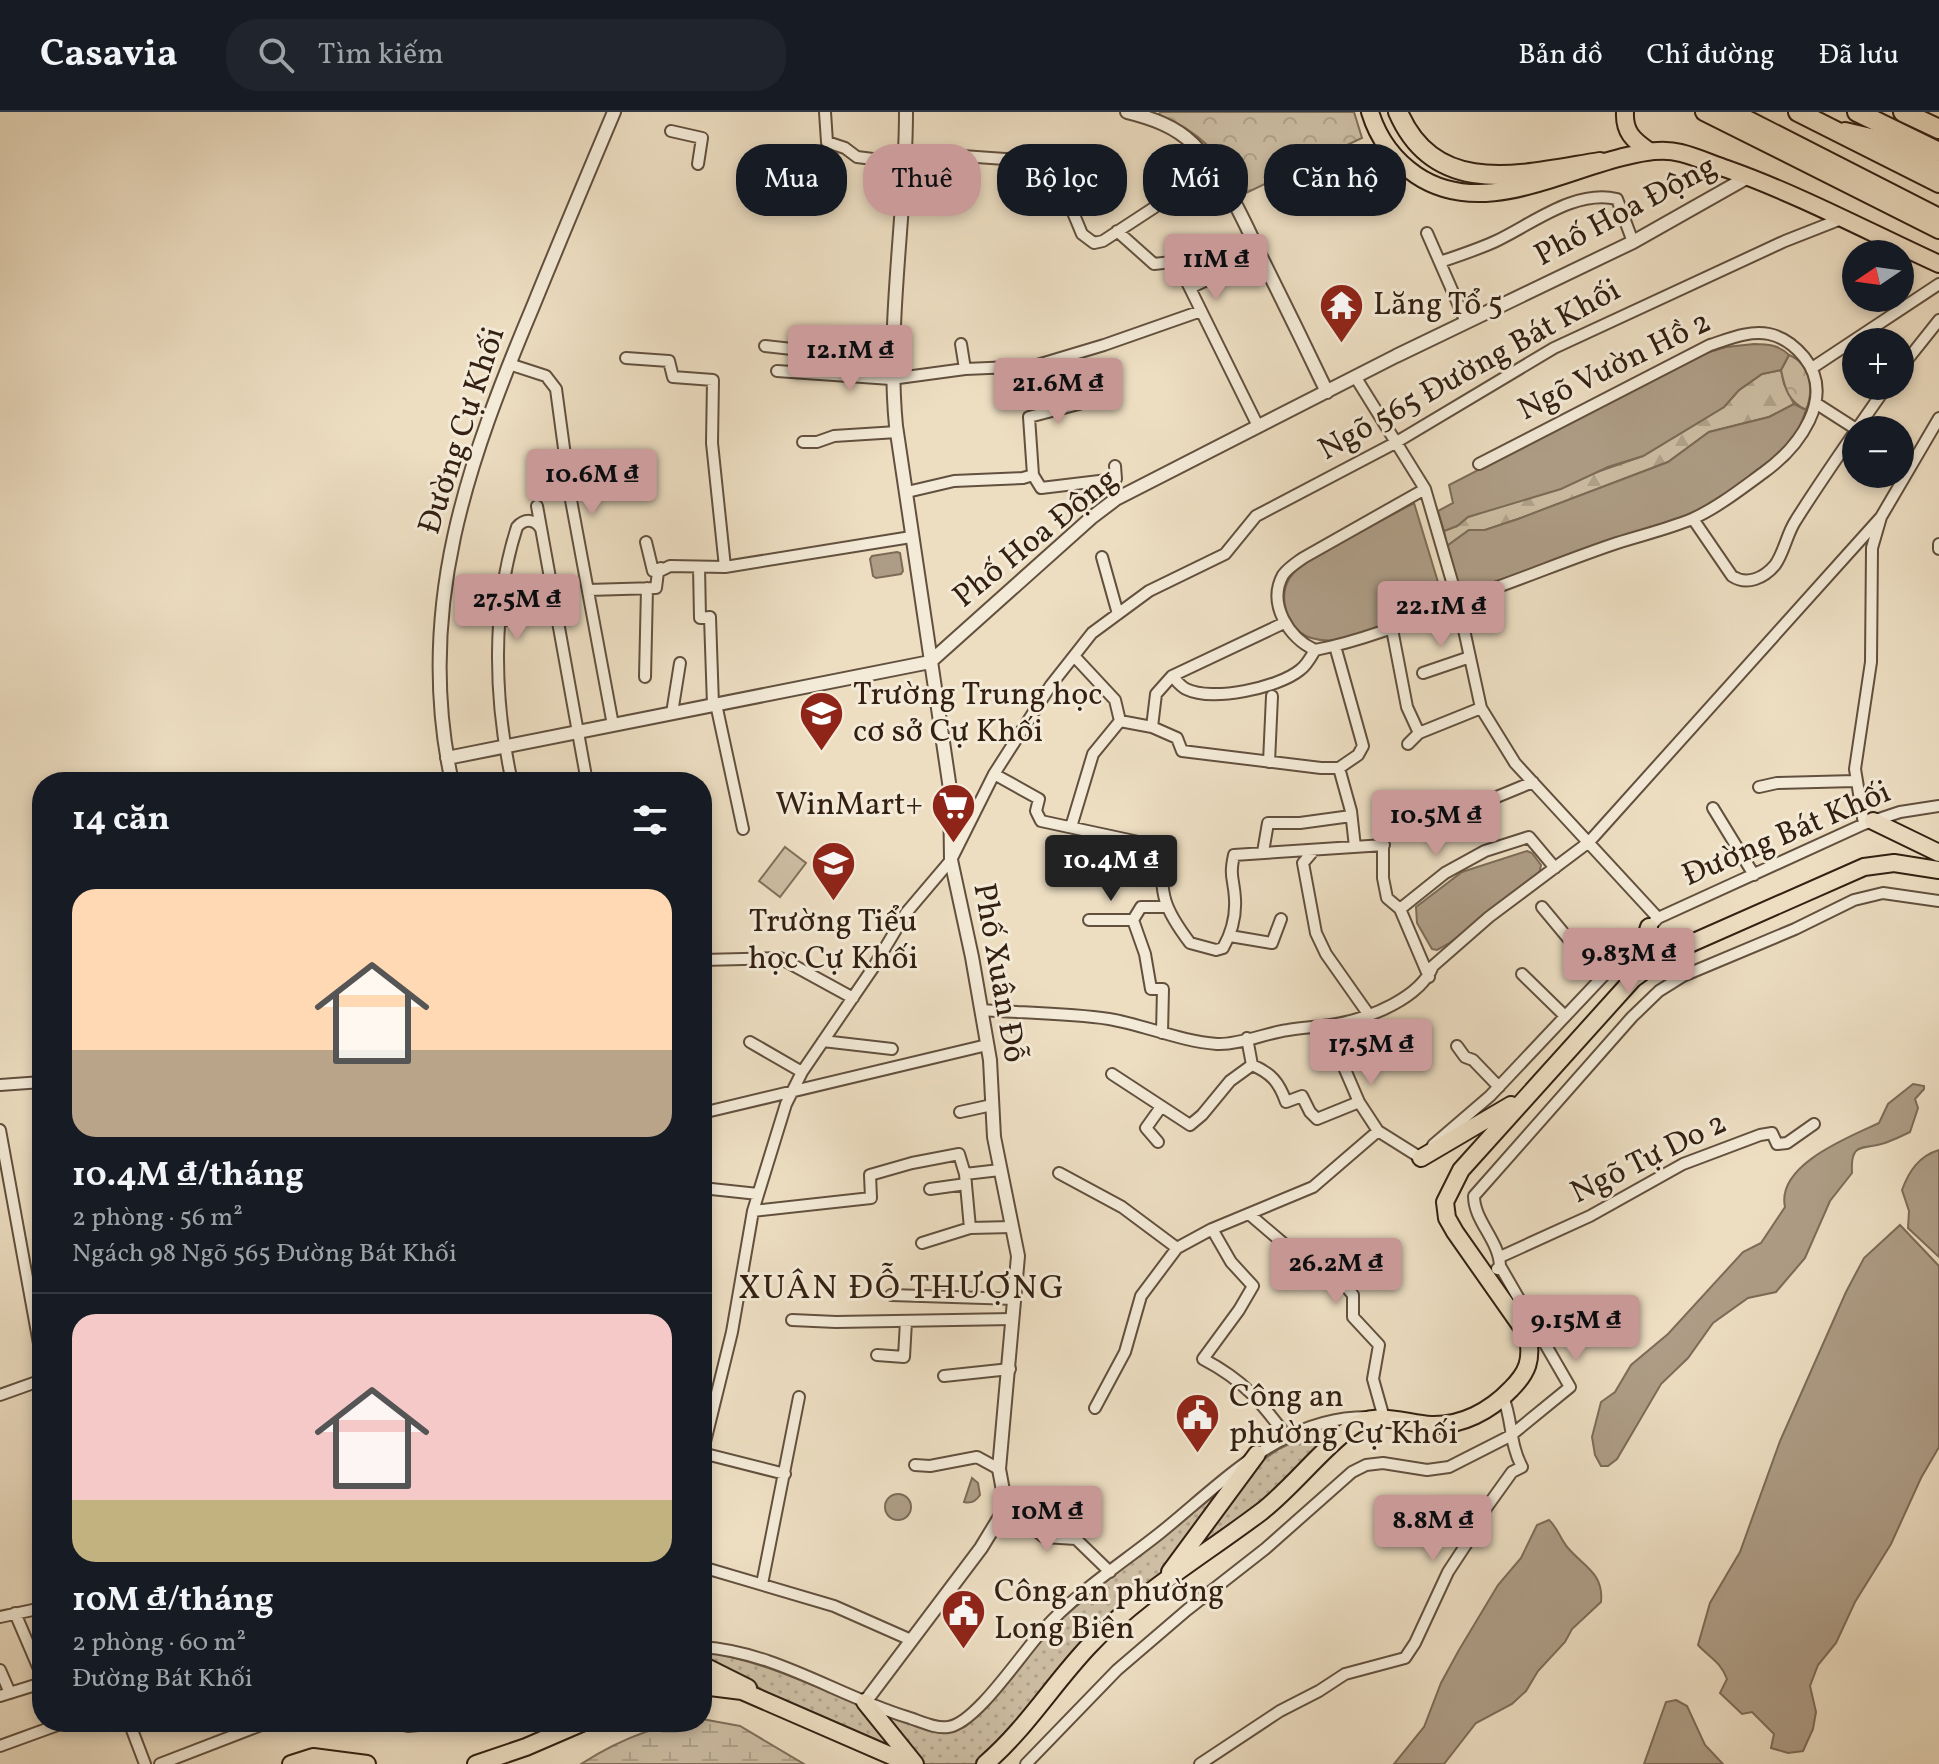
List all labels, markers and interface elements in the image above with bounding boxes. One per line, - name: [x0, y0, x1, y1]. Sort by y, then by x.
- search box: [226, 19, 786, 91]
- text: Casavia: [40, 29, 178, 82]
- icon: search: [254, 33, 298, 77]
- text: Tìm kiếm: [318, 34, 444, 76]
- text: Bản đồ: [1518, 36, 1603, 75]
- text: Chỉ đường: [1647, 36, 1774, 75]
- text: Đã lưu: [1818, 36, 1899, 75]
- chip: Mua: [736, 144, 847, 216]
- chip: Thuê: [863, 144, 981, 216]
- chip: Bộ lọc: [997, 144, 1127, 216]
- chip: Mới: [1143, 144, 1248, 216]
- chip: Căn hộ: [1264, 144, 1406, 216]
- street label: Phố Hoa Động: [1527, 146, 1725, 278]
- pin: 11M ₫: [1160, 234, 1272, 302]
- north arrow: [1842, 240, 1914, 312]
- map controls: [1842, 240, 1914, 488]
- text: 11M ₫: [1182, 242, 1250, 278]
- street label: Ngõ 565 Đường Bát Khối: [1311, 270, 1629, 472]
- temple icon: Lăng Tổ 5: [1318, 282, 1366, 345]
- place label: Lăng Tổ 5: [1373, 284, 1503, 328]
- street label: Ngõ Vườn Hồ 2: [1511, 301, 1719, 433]
- street label: Đường Cự Khối: [409, 322, 517, 540]
- pin: 12.1M ₫: [776, 325, 924, 393]
- button: +: [1842, 328, 1914, 400]
- text: 12.1M ₫: [806, 333, 894, 369]
- pin: 21.6M ₫: [984, 358, 1132, 426]
- text: 21.6M ₫: [1012, 366, 1104, 402]
- button: −: [1842, 416, 1914, 488]
- pin: 10.6M ₫: [518, 449, 666, 517]
- text: 10.6M ₫: [545, 457, 639, 493]
- street label: Phố Hoa Động: [944, 459, 1128, 619]
- pin: 27.5M ₫: [443, 574, 591, 642]
- pin: 22.1M ₫: [1367, 581, 1515, 649]
- text: 27.5M ₫: [473, 582, 561, 618]
- text: 22.1M ₫: [1395, 589, 1487, 625]
- place label: Trường Trung học cơ sở Cự Khối: [853, 674, 1103, 755]
- school or university icon: Trường Trung học cơ sở Cự Khối: [798, 690, 846, 753]
- street label: Đường Bát Khối: [1676, 771, 1898, 899]
- supermarket icon: WinMart+: [930, 782, 978, 845]
- place label: WinMart+: [775, 784, 923, 828]
- pin: 10.5M ₫: [1362, 790, 1510, 858]
- text: 14 căn: [72, 797, 170, 844]
- icon: filters: [628, 798, 672, 842]
- text: 10.5M ₫: [1390, 798, 1482, 834]
- pin: 10.4M ₫: [1037, 835, 1185, 903]
- school or university icon: Trường Tiểu học Cự Khối: [809, 840, 857, 903]
- text: 10.4M ₫: [1063, 843, 1159, 879]
- street label: Phố Xuân Đỗ: [961, 880, 1035, 1066]
- place label: Trường Tiểu học Cự Khối: [748, 901, 918, 982]
- pin: 9.83M ₫: [1555, 928, 1703, 996]
- text: 9.83M ₫: [1581, 936, 1677, 972]
- icon: home: [300, 941, 444, 1085]
- pin: 17.5M ₫: [1297, 1019, 1445, 1087]
- text: 17.5M ₫: [1328, 1027, 1414, 1063]
- street label: Ngõ Tự Do 2: [1564, 1102, 1734, 1216]
- text: 10.4M ₫/tháng: [72, 1153, 304, 1200]
- text: 2 phòng · 56 m²: [72, 1200, 243, 1236]
- text: Ngách 98 Ngõ 565 Đường Bát Khối: [72, 1236, 457, 1272]
- pin: 26.2M ₫: [1262, 1238, 1410, 1306]
- text: 26.2M ₫: [1289, 1246, 1383, 1282]
- district label: XUÂN ĐỖ THƯỢNG: [738, 1262, 1066, 1313]
- pin: 9.15M ₫: [1502, 1295, 1650, 1363]
- text: 9.15M ₫: [1531, 1303, 1621, 1339]
- icon: home: [300, 1366, 444, 1510]
- place label: Công an phường Cự Khối: [1229, 1376, 1458, 1457]
- public building icon: Công an phường Cự Khối: [1174, 1392, 1222, 1455]
- pin: 10M ₫: [991, 1486, 1103, 1554]
- text: 10M ₫: [1011, 1494, 1083, 1530]
- pin: 8.8M ₫: [1368, 1495, 1498, 1563]
- text: 8.8M ₫: [1392, 1503, 1474, 1539]
- place label: Công an phường Long Biên: [994, 1571, 1224, 1652]
- text: 10M ₫/tháng: [72, 1578, 274, 1625]
- public building icon: Công an phường Long Biên: [939, 1587, 987, 1650]
- text: 2 phòng · 60 m²: [72, 1625, 246, 1661]
- text: Đường Bát Khối: [72, 1661, 253, 1697]

